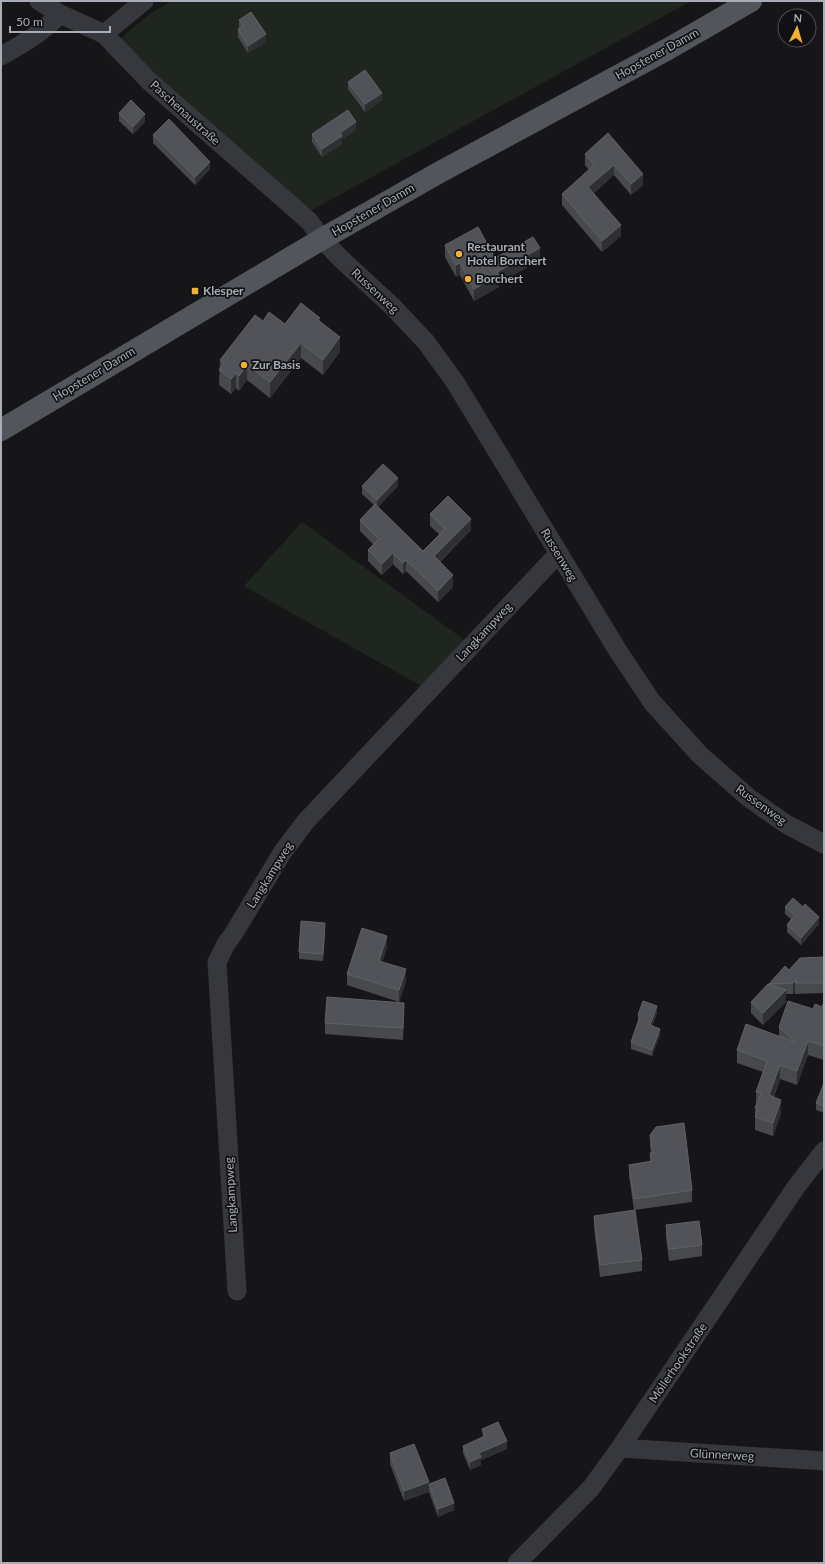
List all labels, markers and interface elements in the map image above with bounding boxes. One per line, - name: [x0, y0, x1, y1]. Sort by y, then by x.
- scale bar: [10, 8, 110, 34]
- north arrow: [777, 8, 817, 48]
- text: N: [793, 11, 803, 24]
- text: 50 m: [16, 14, 43, 29]
- street label: Hopstener Damm: [612, 24, 701, 83]
- street label: Paschenaustraße: [147, 77, 224, 148]
- street label: Hopstener Damm: [329, 180, 417, 239]
- place label: Restaurant Hotel Borchert: [467, 239, 547, 268]
- marker: Restaurant Hotel Borchert: [454, 249, 464, 259]
- street label: Russenweg: [349, 265, 402, 316]
- place label: Borchert: [476, 271, 523, 286]
- marker: Borchert: [463, 274, 473, 284]
- place label: Klesper: [203, 283, 244, 298]
- marker: Klesper: [190, 286, 200, 296]
- street label: Hopstener Damm: [50, 343, 138, 404]
- place label: Zur Basis: [252, 357, 300, 372]
- marker: Zur Basis: [239, 360, 249, 370]
- street label: Russenweg: [538, 525, 581, 584]
- street label: Langkampweg: [452, 599, 515, 664]
- street label: Russenweg: [733, 781, 790, 828]
- street label: Langkampweg: [243, 839, 296, 911]
- street label: Langkampweg: [221, 1157, 240, 1233]
- street label: Möllerhookstraße: [645, 1320, 710, 1406]
- street label: Glünnerweg: [690, 1445, 754, 1464]

